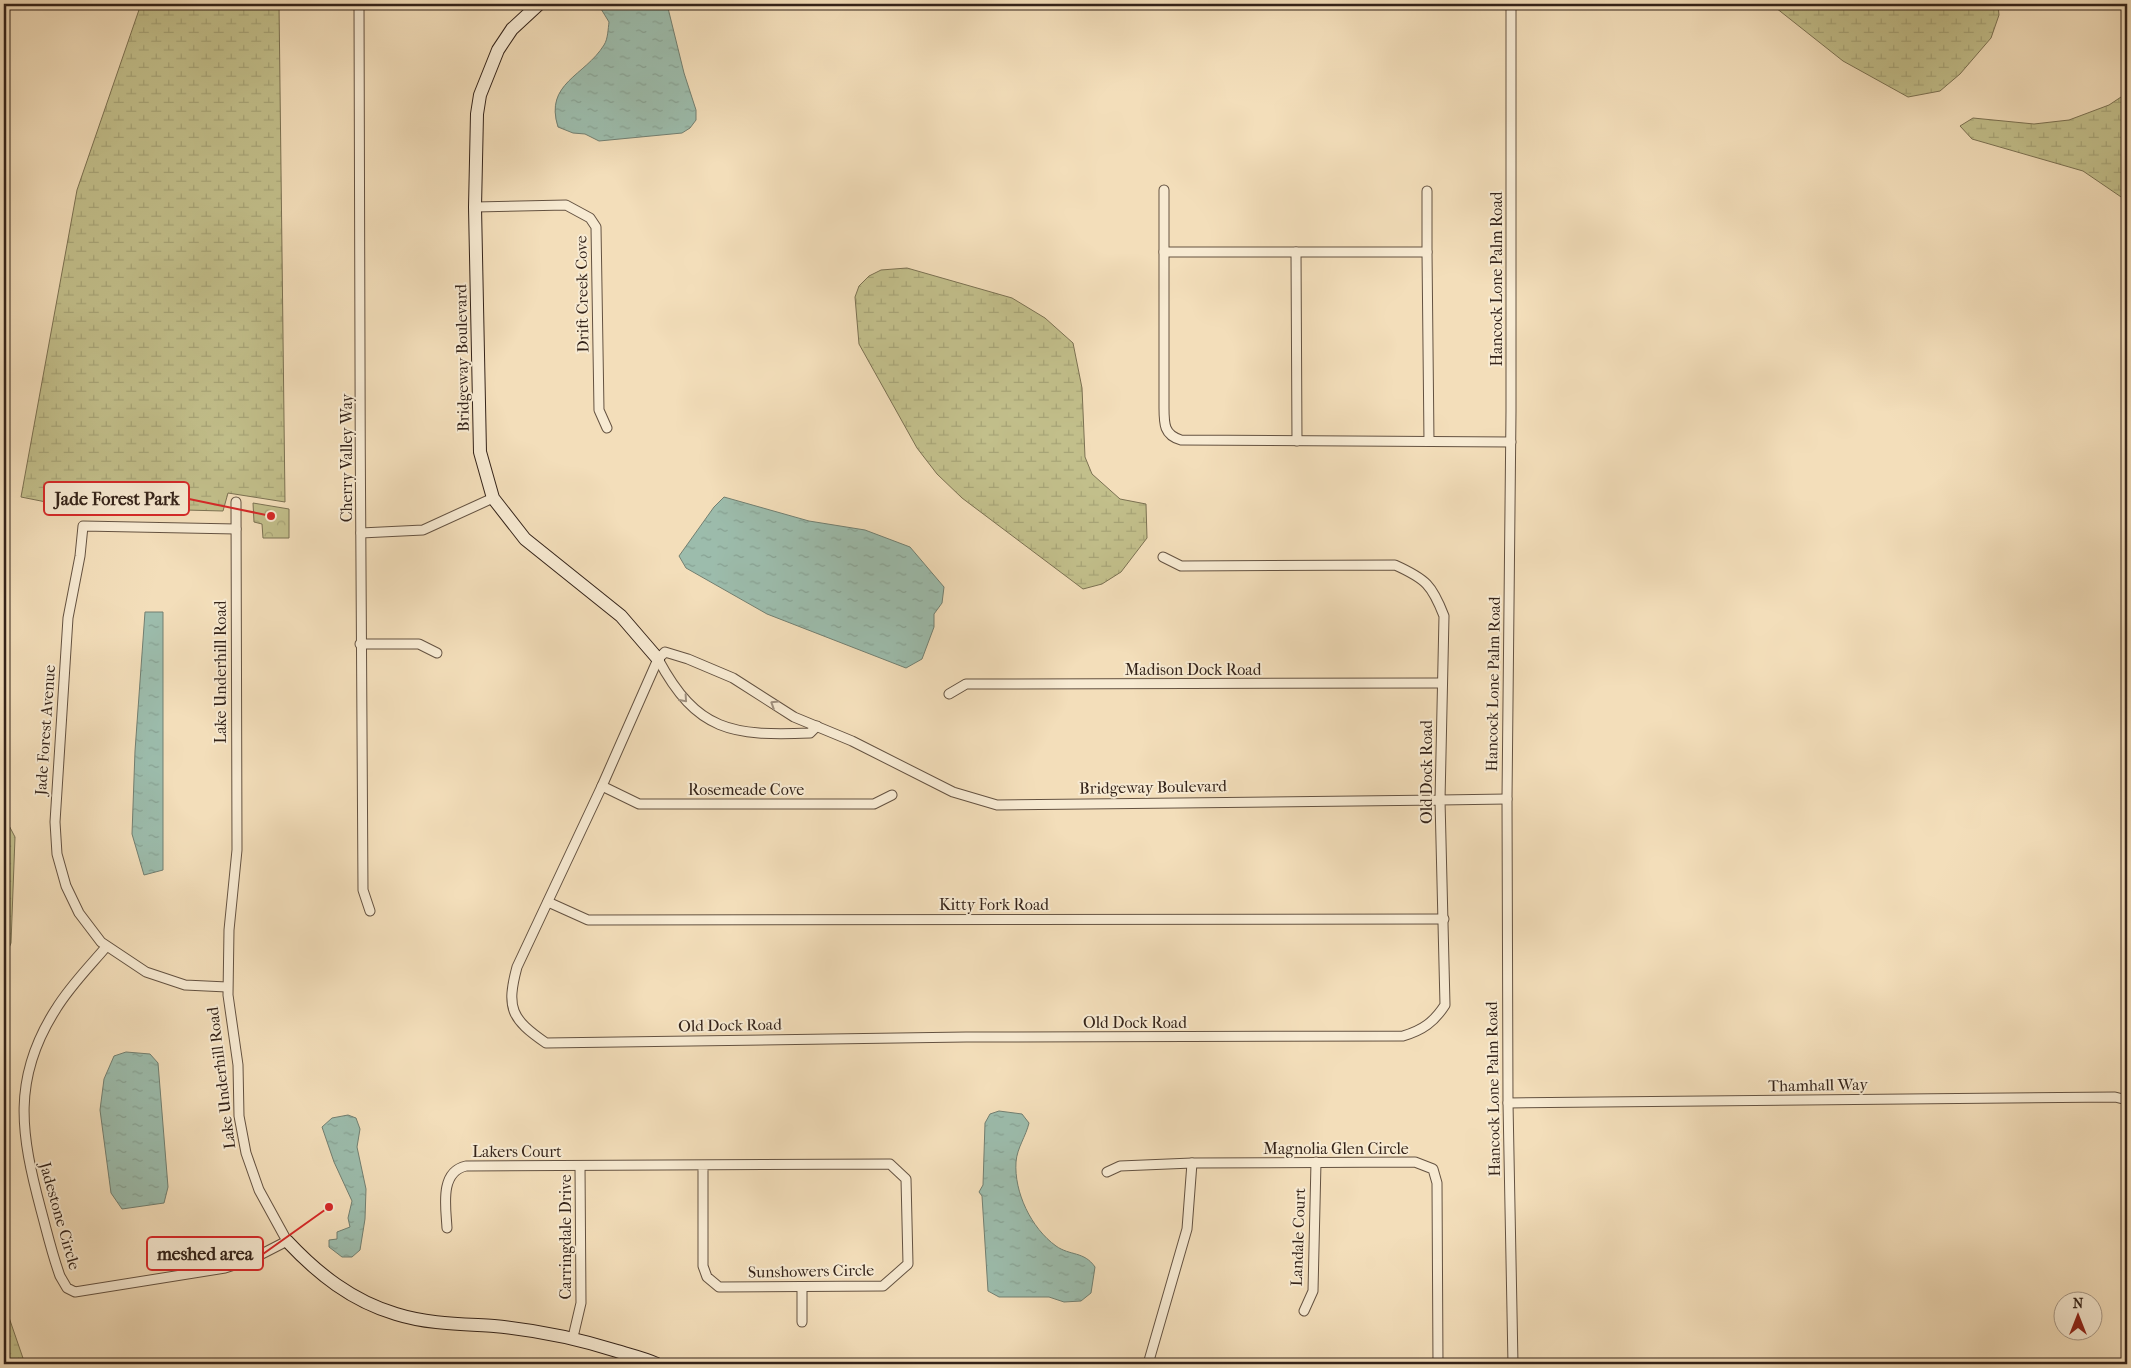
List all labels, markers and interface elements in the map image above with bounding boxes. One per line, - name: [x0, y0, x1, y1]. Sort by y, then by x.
- street label: Hancock Lone Palm Road: [1487, 191, 1506, 367]
- street label: Drift Creek Cove: [571, 235, 593, 353]
- street label: Bridgeway Boulevard: [451, 284, 473, 432]
- street label: Cherry Valley Way: [337, 393, 356, 522]
- callout: Jade Forest Park: [44, 482, 189, 515]
- text: Jade Forest Park: [52, 489, 180, 510]
- street label: Hancock Lone Palm Road: [1482, 596, 1504, 772]
- street label: Lake Underhill Road: [211, 600, 230, 744]
- street label: Madison Dock Road: [1125, 660, 1262, 679]
- street label: Jade Forest Avenue: [31, 664, 59, 798]
- one-way arrow: [679, 694, 688, 703]
- one-way arrow: [770, 700, 779, 710]
- street label: Old Dock Road: [1417, 720, 1436, 824]
- street label: Bridgeway Boulevard: [1079, 776, 1227, 798]
- street label: Rosemeade Cove: [688, 780, 804, 799]
- street label: Kitty Fork Road: [939, 895, 1049, 914]
- street label: Hancock Lone Palm Road: [1482, 1001, 1504, 1177]
- street label: Lake Underhill Road: [203, 1006, 239, 1150]
- street label: Old Dock Road: [1083, 1013, 1187, 1032]
- street label: Old Dock Road: [678, 1015, 782, 1035]
- street label: Thamhall Way: [1768, 1075, 1869, 1095]
- street label: Magnolia Glen Circle: [1263, 1139, 1409, 1158]
- street label: Lakers Court: [472, 1142, 562, 1161]
- street label: Jadestone Circle: [35, 1158, 84, 1272]
- street label: Carringdale Drive: [556, 1174, 575, 1300]
- street label: Landale Court: [1287, 1187, 1309, 1287]
- callout: meshed area: [147, 1237, 263, 1270]
- text: meshed area: [156, 1244, 254, 1265]
- street label: Sunshowers Circle: [748, 1260, 874, 1282]
- north arrow: [2054, 1290, 2104, 1340]
- text: N: [2073, 1295, 2084, 1312]

